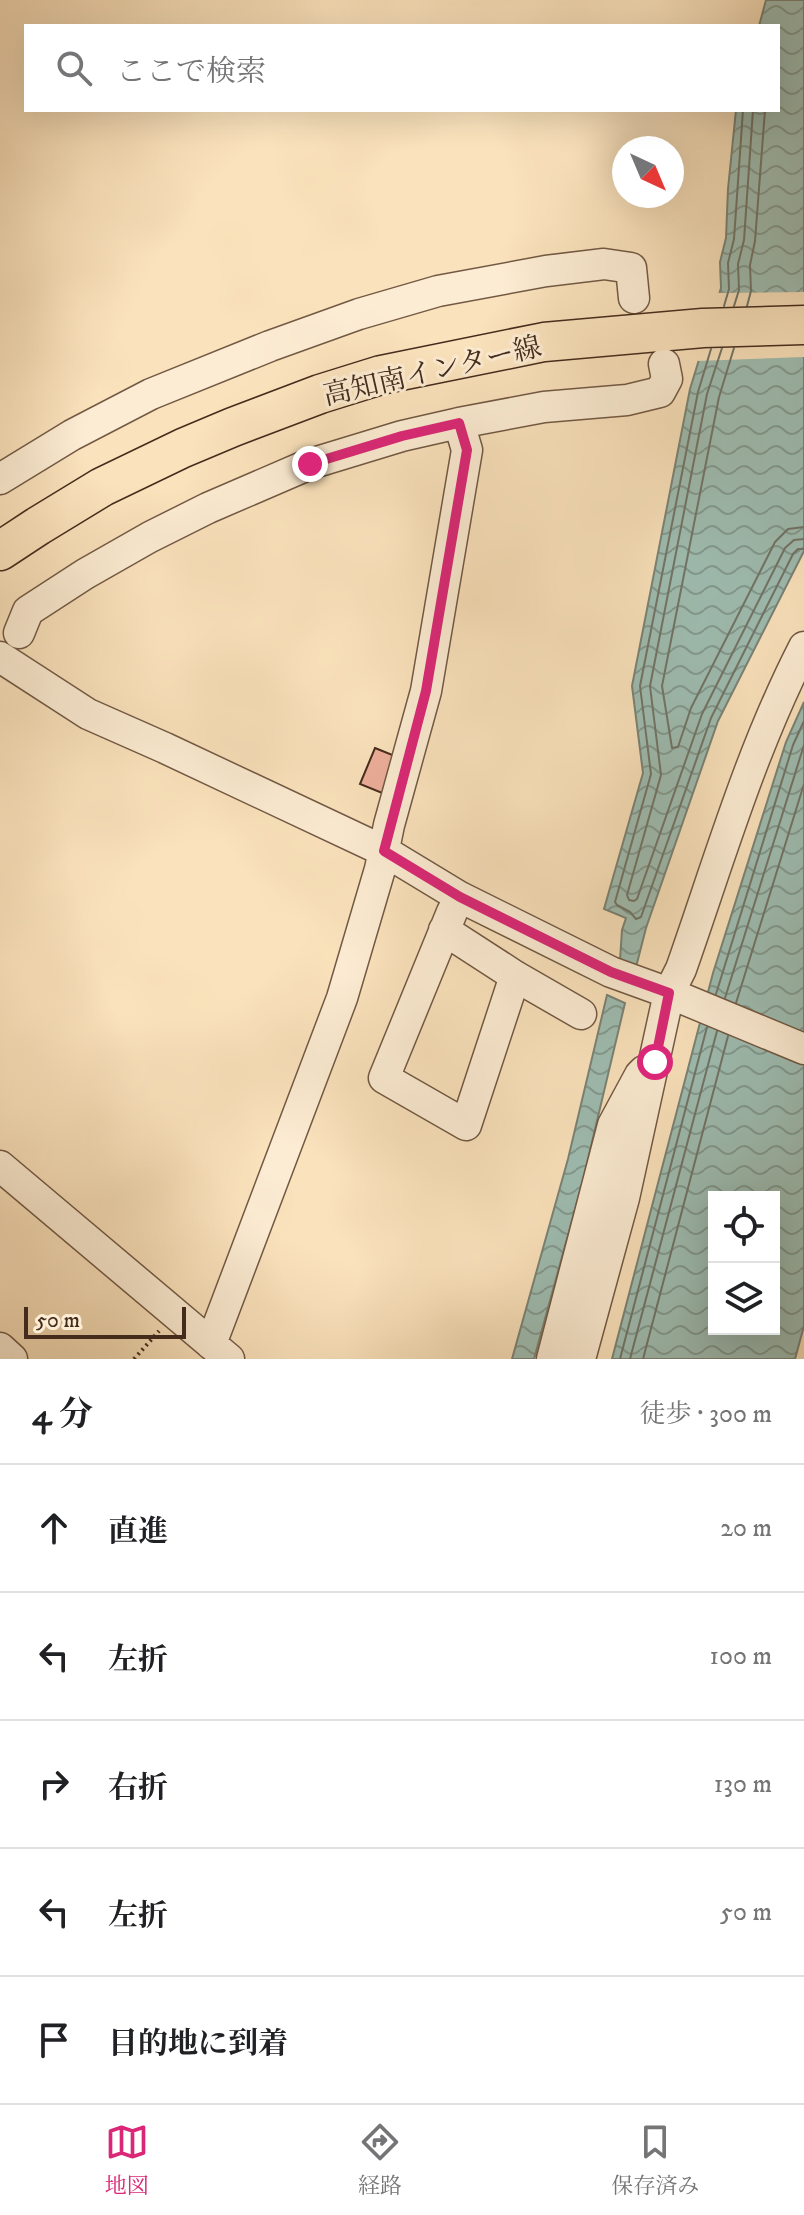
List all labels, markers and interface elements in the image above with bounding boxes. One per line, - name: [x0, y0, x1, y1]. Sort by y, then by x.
- search box: [24, 24, 780, 112]
- icon: search: [52, 46, 96, 90]
- text: ここで検索: [116, 54, 266, 91]
- north arrow: [612, 136, 684, 208]
- street label: 高知南インター線: [320, 329, 545, 414]
- route end: [292, 446, 328, 482]
- route start: [637, 1044, 673, 1080]
- map controls: [708, 1191, 780, 1335]
- button: locate: [708, 1191, 780, 1263]
- button: layers: [708, 1263, 780, 1335]
- scale bar: [24, 1303, 186, 1339]
- text: 50 m: [36, 1307, 80, 1334]
- text: 4 分: [32, 1394, 93, 1436]
- text: 徒歩 · 300 m: [640, 1398, 772, 1431]
- icon: ahead: [32, 1506, 76, 1550]
- text: 20 m: [720, 1512, 772, 1545]
- text: 直進: [108, 1514, 168, 1551]
- icon: left: [32, 1634, 76, 1678]
- text: 100 m: [709, 1640, 772, 1673]
- text: 左折: [108, 1642, 168, 1679]
- icon: right: [32, 1762, 76, 1806]
- text: 130 m: [714, 1768, 772, 1801]
- text: 右折: [108, 1770, 168, 1807]
- icon: left: [32, 1890, 76, 1934]
- text: 50 m: [720, 1896, 772, 1929]
- text: 左折: [108, 1898, 168, 1935]
- icon: arrive: [32, 2018, 76, 2062]
- text: 目的地に到着: [108, 2026, 288, 2063]
- tab: 地図: [105, 2120, 149, 2200]
- tab: 経路: [358, 2120, 402, 2200]
- tab: 保存済み: [611, 2120, 699, 2200]

